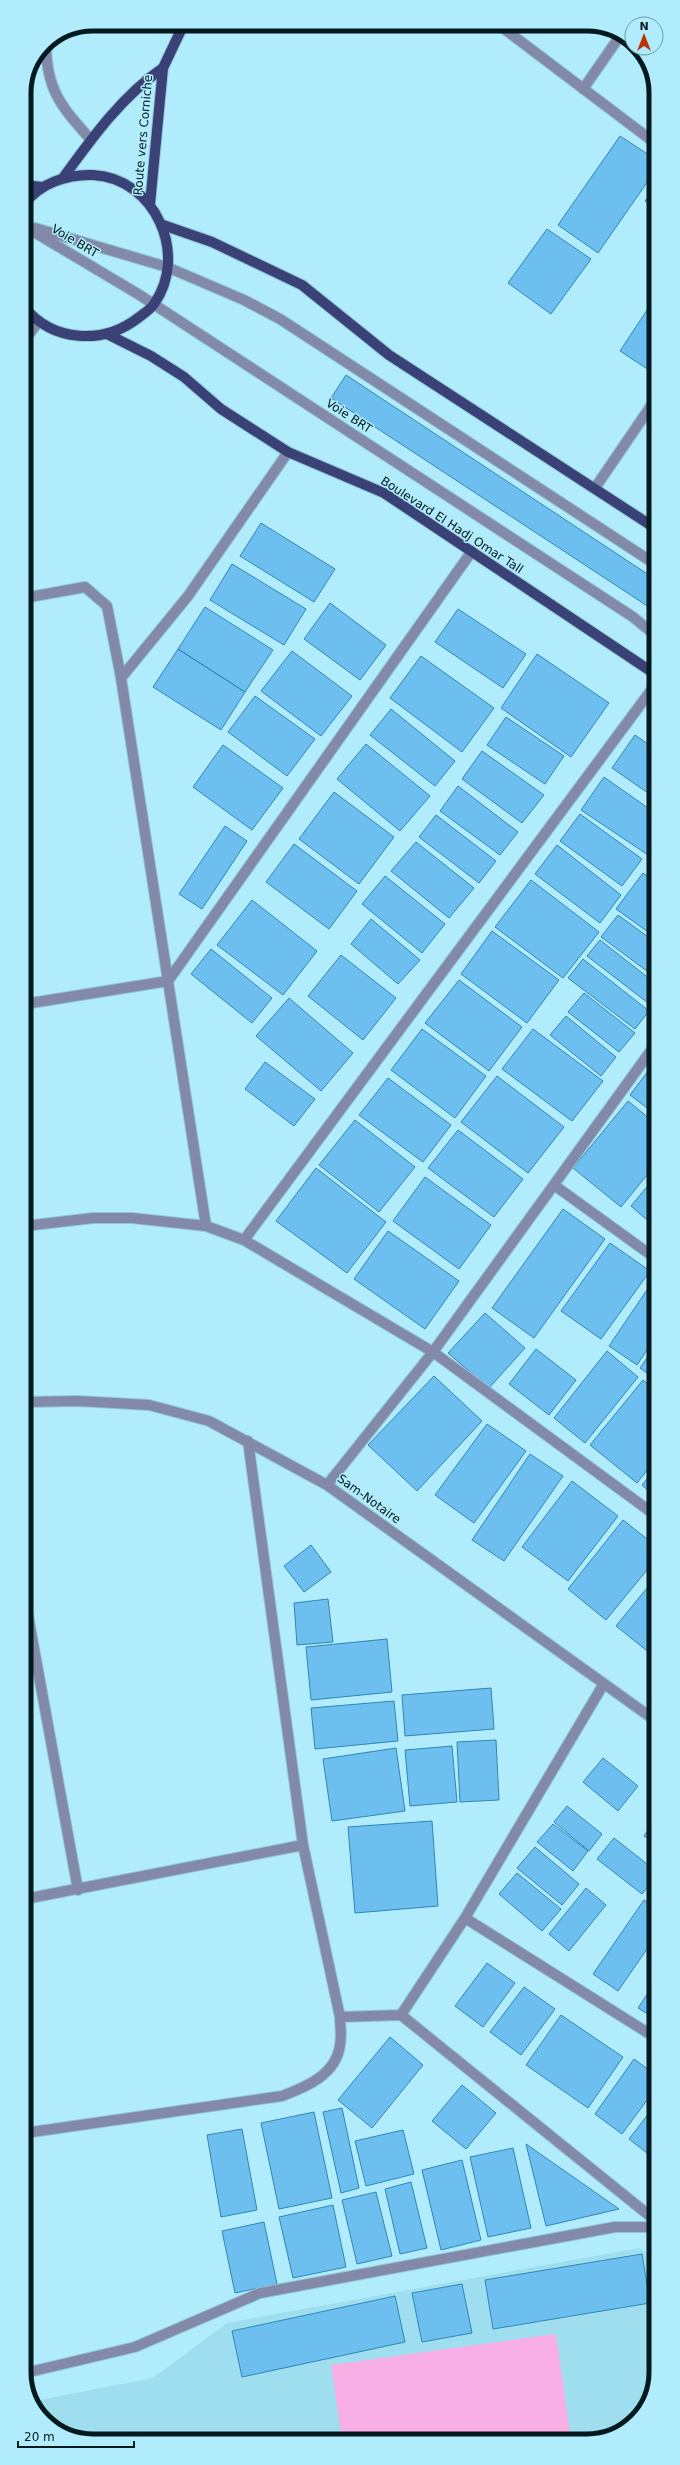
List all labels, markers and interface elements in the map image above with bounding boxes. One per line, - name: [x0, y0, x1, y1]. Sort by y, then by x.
- north arrow: [624, 16, 664, 56]
- text: N: [639, 20, 649, 33]
- street label: Route vers Corniche: [131, 74, 155, 196]
- street label: Voie BRT: [49, 222, 102, 261]
- street label: Voie BRT: [323, 396, 375, 436]
- street label: Boulevard El Hadj Omar Tall: [378, 474, 526, 576]
- street label: Sam-Notaire: [335, 1471, 403, 1527]
- scale bar: [18, 2423, 134, 2449]
- text: 20 m: [24, 2430, 55, 2444]

